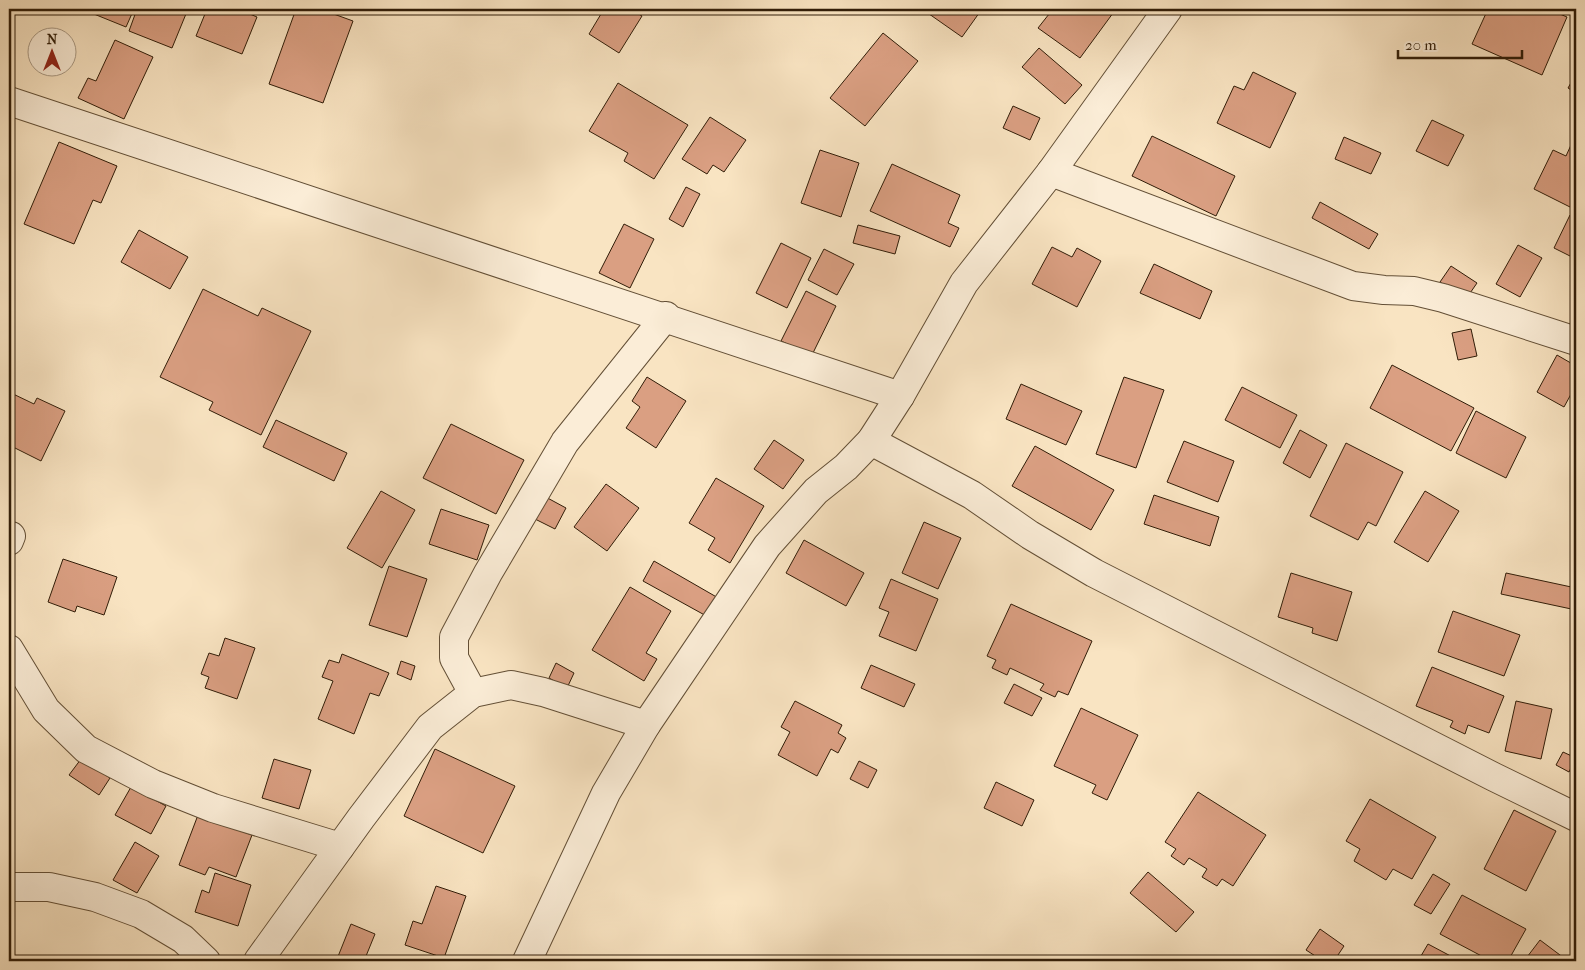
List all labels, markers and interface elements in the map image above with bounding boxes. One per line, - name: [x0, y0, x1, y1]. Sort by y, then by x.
- north arrow: [28, 28, 78, 78]
- scale bar: [1398, 28, 1521, 60]
- text: N: [47, 31, 58, 48]
- text: 20 m: [1405, 36, 1437, 54]

